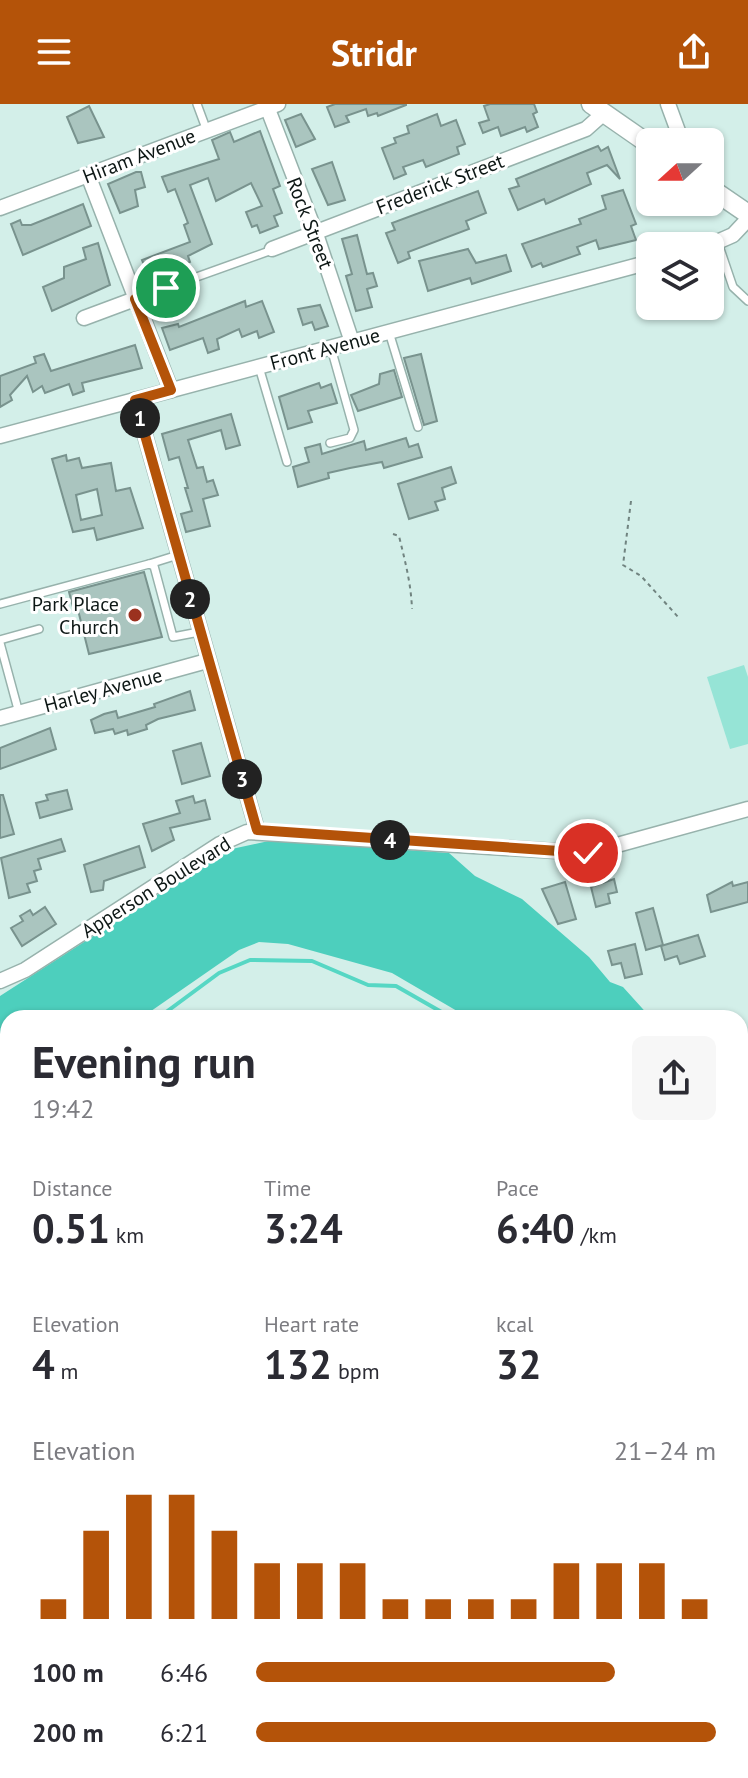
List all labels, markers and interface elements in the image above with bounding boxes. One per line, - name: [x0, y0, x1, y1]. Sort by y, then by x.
- text: Stridr: [331, 29, 417, 76]
- icon: menu: [32, 30, 76, 74]
- icon: share: [672, 30, 716, 74]
- street label: Hiram Avenue: [79, 123, 199, 189]
- north arrow: [636, 128, 724, 216]
- map controls: [636, 128, 724, 320]
- street label: Frederick Street: [372, 148, 508, 220]
- street label: Rock Street: [281, 173, 339, 273]
- button: layers: [636, 232, 724, 320]
- pin: [132, 254, 200, 322]
- icon: arrive: [144, 266, 188, 310]
- street label: Front Avenue: [267, 322, 383, 376]
- pin: 1: [120, 398, 160, 438]
- text: 1: [134, 404, 146, 432]
- pin: 2: [170, 579, 210, 619]
- text: 2: [184, 585, 196, 613]
- place label: Park Place Church: [32, 591, 119, 640]
- marker: Park Place Church: [126, 606, 144, 624]
- street label: Harley Avenue: [41, 662, 165, 718]
- pin: 3: [222, 759, 262, 799]
- text: 3: [236, 765, 248, 793]
- pin: [554, 819, 622, 887]
- pin: 4: [370, 820, 410, 860]
- text: 4: [384, 826, 396, 854]
- street label: Apperson Boulevard: [76, 831, 236, 943]
- icon: check: [566, 831, 610, 875]
- text: Evening run: [32, 1033, 256, 1090]
- button: share: [632, 1036, 716, 1120]
- text: 19:42: [32, 1092, 94, 1125]
- text: Distance: [32, 1174, 113, 1202]
- text: Time: [264, 1174, 311, 1202]
- text: Pace: [496, 1174, 539, 1202]
- text: 0.51: [32, 1202, 110, 1254]
- text: 3:24: [264, 1202, 343, 1254]
- text: 6:40: [496, 1202, 575, 1254]
- text: km: [110, 1221, 144, 1249]
- text: /km: [575, 1221, 617, 1249]
- text: Elevation: [32, 1310, 120, 1338]
- text: Heart rate: [264, 1310, 359, 1338]
- text: kcal: [496, 1310, 534, 1338]
- text: 4: [32, 1338, 55, 1390]
- text: 132: [264, 1338, 332, 1390]
- text: 32: [496, 1338, 541, 1390]
- text: m: [55, 1357, 78, 1385]
- text: bpm: [332, 1357, 380, 1385]
- text: Elevation: [32, 1434, 136, 1467]
- text: 21–24 m: [614, 1434, 716, 1467]
- text: 100 m: [32, 1656, 104, 1689]
- text: 6:46: [160, 1656, 208, 1689]
- text: 200 m: [32, 1716, 104, 1749]
- text: 6:21: [160, 1716, 208, 1749]

